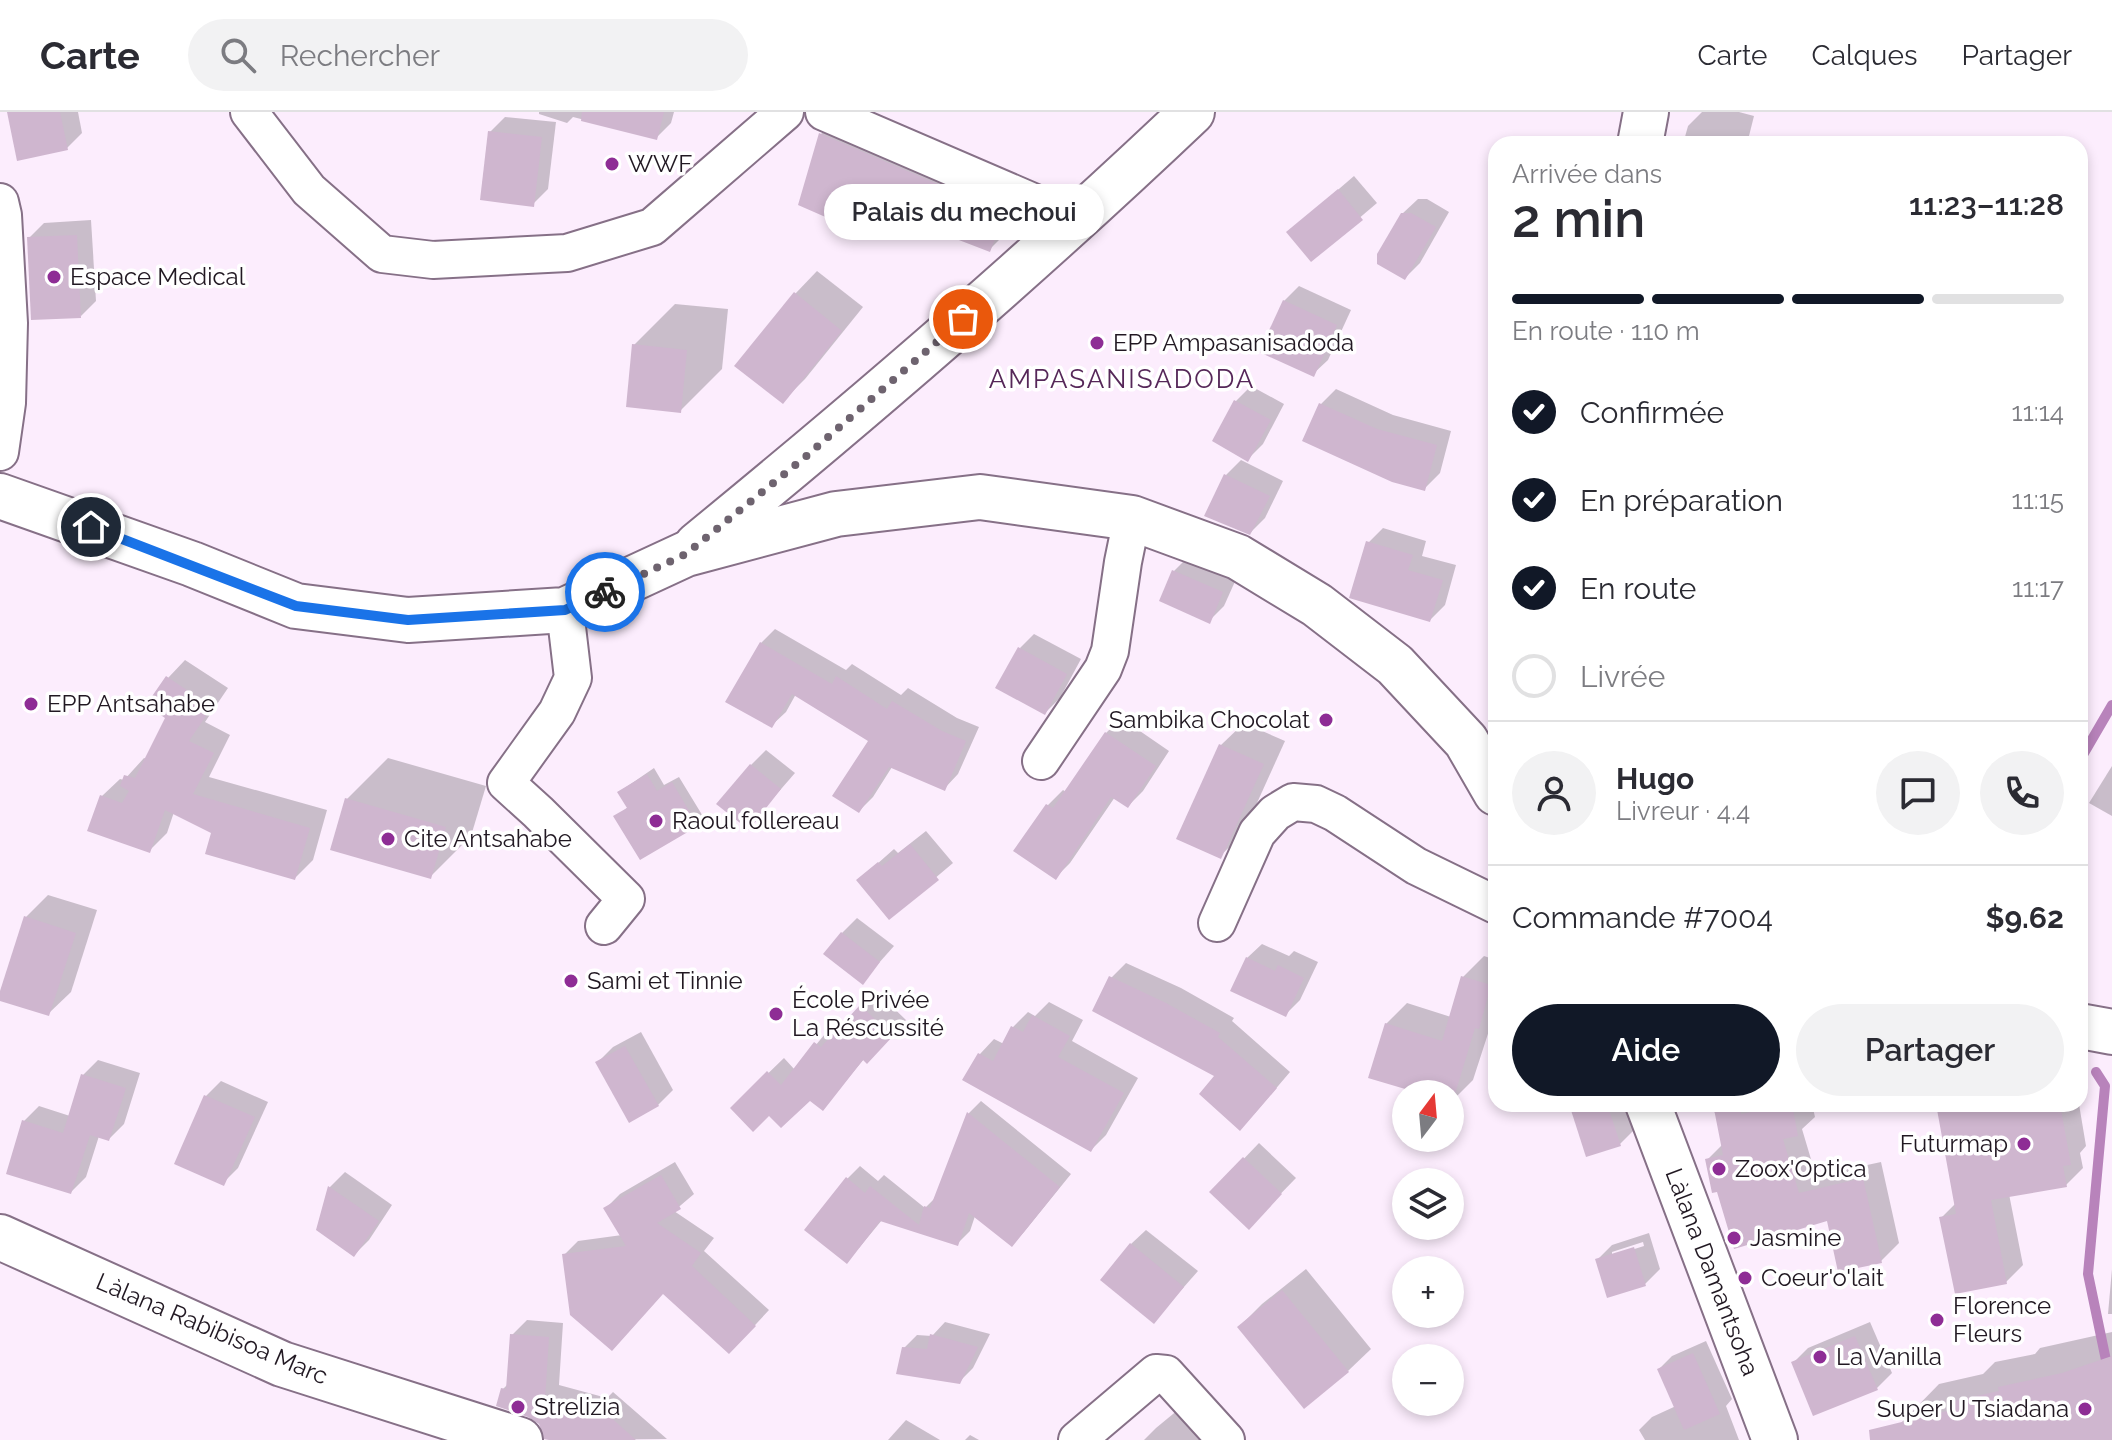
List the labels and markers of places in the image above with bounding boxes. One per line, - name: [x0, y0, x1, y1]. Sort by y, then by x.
- place label: WWF: [628, 149, 692, 178]
- marker: WWF: [603, 155, 621, 173]
- callout: Palais du mechoui: [823, 183, 1103, 239]
- place label: Espace Medical: [70, 262, 246, 291]
- marker: Espace Medical: [45, 268, 63, 286]
- pin: [929, 285, 997, 353]
- place label: EPP Ampasanisadoda: [1113, 328, 1354, 357]
- marker: EPP Ampasanisadoda: [1088, 334, 1106, 352]
- pin: [57, 493, 125, 561]
- place label: EPP Antsahabe: [47, 689, 215, 718]
- marker: EPP Antsahabe: [22, 695, 40, 713]
- place label: Sambika Chocolat: [1109, 705, 1310, 734]
- marker: Sambika Chocolat: [1317, 711, 1335, 729]
- place label: Raoul follereau: [672, 806, 839, 835]
- marker: Raoul follereau: [647, 812, 665, 830]
- place label: Cite Antsahabe: [404, 824, 572, 853]
- marker: Cite Antsahabe: [379, 830, 397, 848]
- place label: Sami et Tinnie: [587, 966, 743, 995]
- marker: Sami et Tinnie: [562, 972, 580, 990]
- place label: École Privée La Réscussité: [792, 985, 944, 1042]
- marker: École Privée La Réscussité: [767, 1005, 785, 1023]
- place label: Futurmap: [1900, 1129, 2008, 1158]
- marker: Futurmap: [2015, 1135, 2033, 1153]
- place label: Zoox'Optica: [1735, 1154, 1867, 1183]
- marker: Zoox'Optica: [1710, 1160, 1728, 1178]
- place label: Jasmine: [1750, 1223, 1841, 1252]
- marker: Jasmine: [1725, 1229, 1743, 1247]
- place label: Coeur'o'lait: [1761, 1263, 1884, 1292]
- marker: Coeur'o'lait: [1736, 1269, 1754, 1287]
- place label: Florence Fleurs: [1953, 1291, 2051, 1348]
- marker: Florence Fleurs: [1928, 1311, 1946, 1329]
- place label: La Vanilla: [1836, 1342, 1942, 1371]
- marker: La Vanilla: [1811, 1348, 1829, 1366]
- place label: Strelizia: [534, 1392, 620, 1421]
- place label: Super U Tsiadana: [1877, 1394, 2069, 1423]
- marker: Strelizia: [509, 1398, 527, 1416]
- marker: Super U Tsiadana: [2076, 1400, 2094, 1418]

